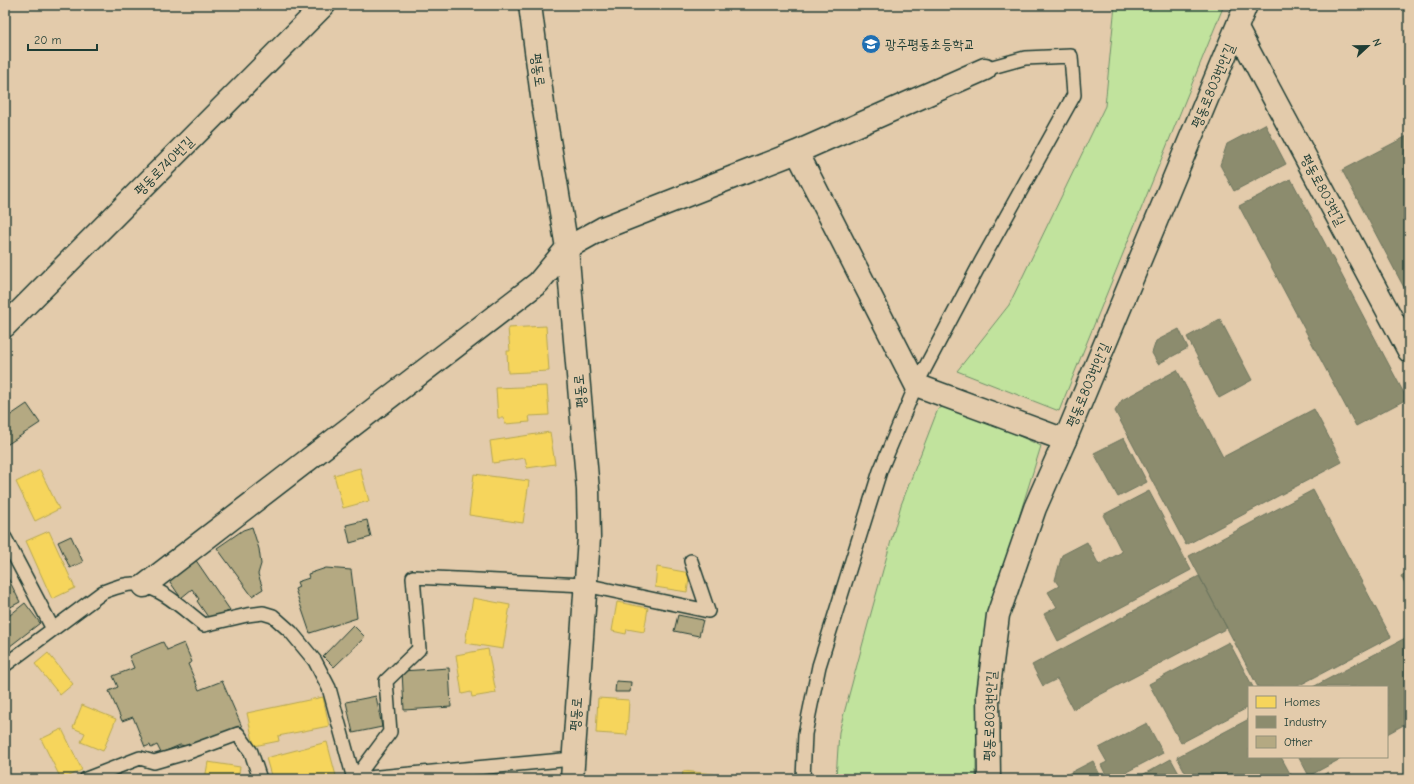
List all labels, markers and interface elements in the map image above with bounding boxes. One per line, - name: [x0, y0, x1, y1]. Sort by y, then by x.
- scale bar: [28, 26, 97, 52]
- north arrow: [1348, 26, 1388, 66]
- text: 20 m: [34, 33, 62, 47]
- school or university icon: 광주평동초등학교: [860, 33, 882, 55]
- place label: 광주평동초등학교: [885, 36, 975, 53]
- text: N: [1369, 37, 1384, 48]
- street label: 평동로803번안길: [1188, 40, 1239, 131]
- street label: 평동로: [527, 52, 549, 88]
- street label: 평동로740번길: [131, 132, 198, 199]
- street label: 평동로803번길: [1297, 151, 1349, 230]
- street label: 평동로803번안길: [1063, 339, 1114, 430]
- street label: 평동로: [570, 373, 590, 409]
- street label: 평동로803번안길: [980, 670, 1000, 761]
- legend: [1248, 686, 1388, 758]
- text: Homes: [1284, 695, 1320, 709]
- street label: 평동로: [566, 697, 586, 731]
- text: Industry: [1284, 715, 1327, 729]
- text: Other: [1284, 735, 1313, 749]

